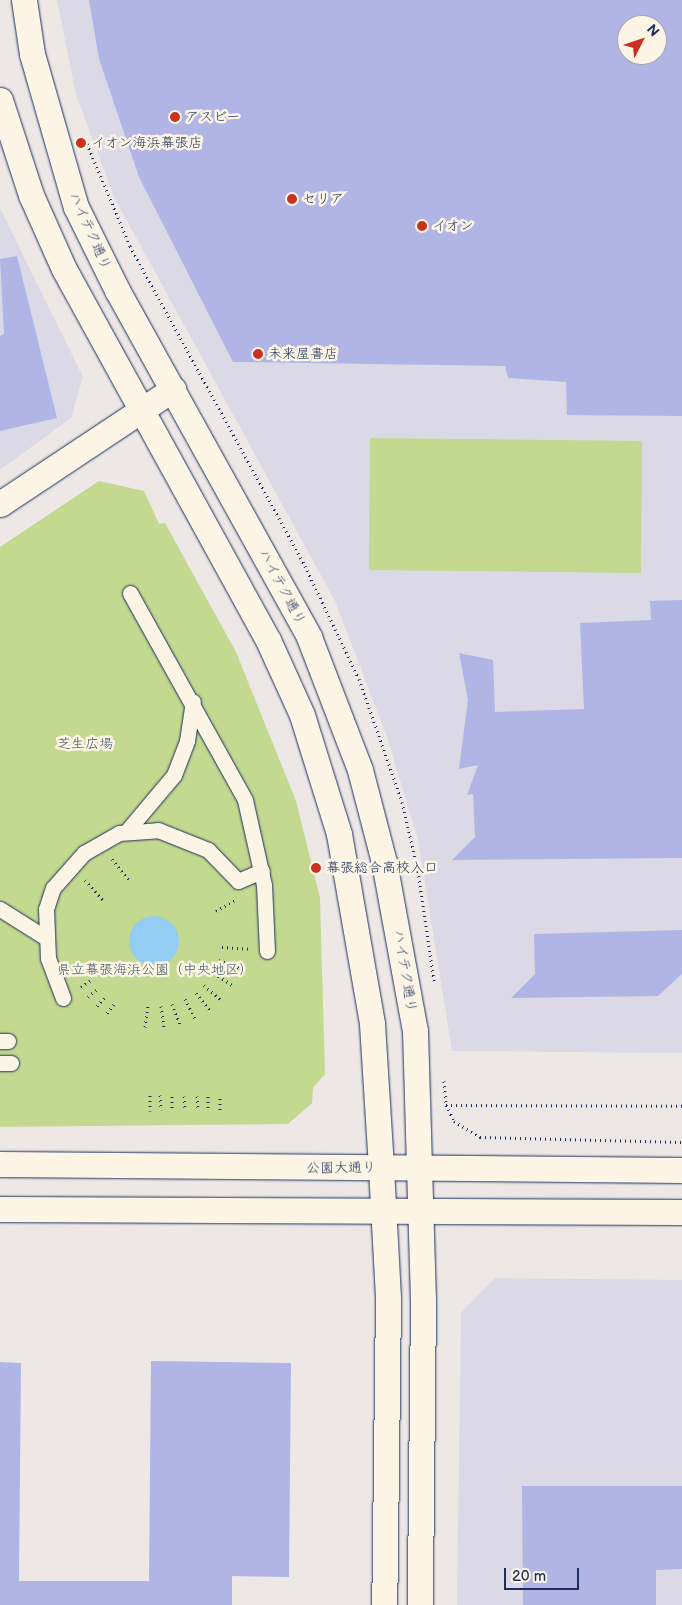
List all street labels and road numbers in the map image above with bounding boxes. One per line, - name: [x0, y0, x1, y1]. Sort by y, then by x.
- street label: ハイテク通り: [65, 189, 115, 273]
- street label: ハイテク通り: [255, 546, 309, 628]
- street label: ハイテク通り: [390, 928, 420, 1014]
- street label: 公園大通り: [306, 1159, 376, 1177]

